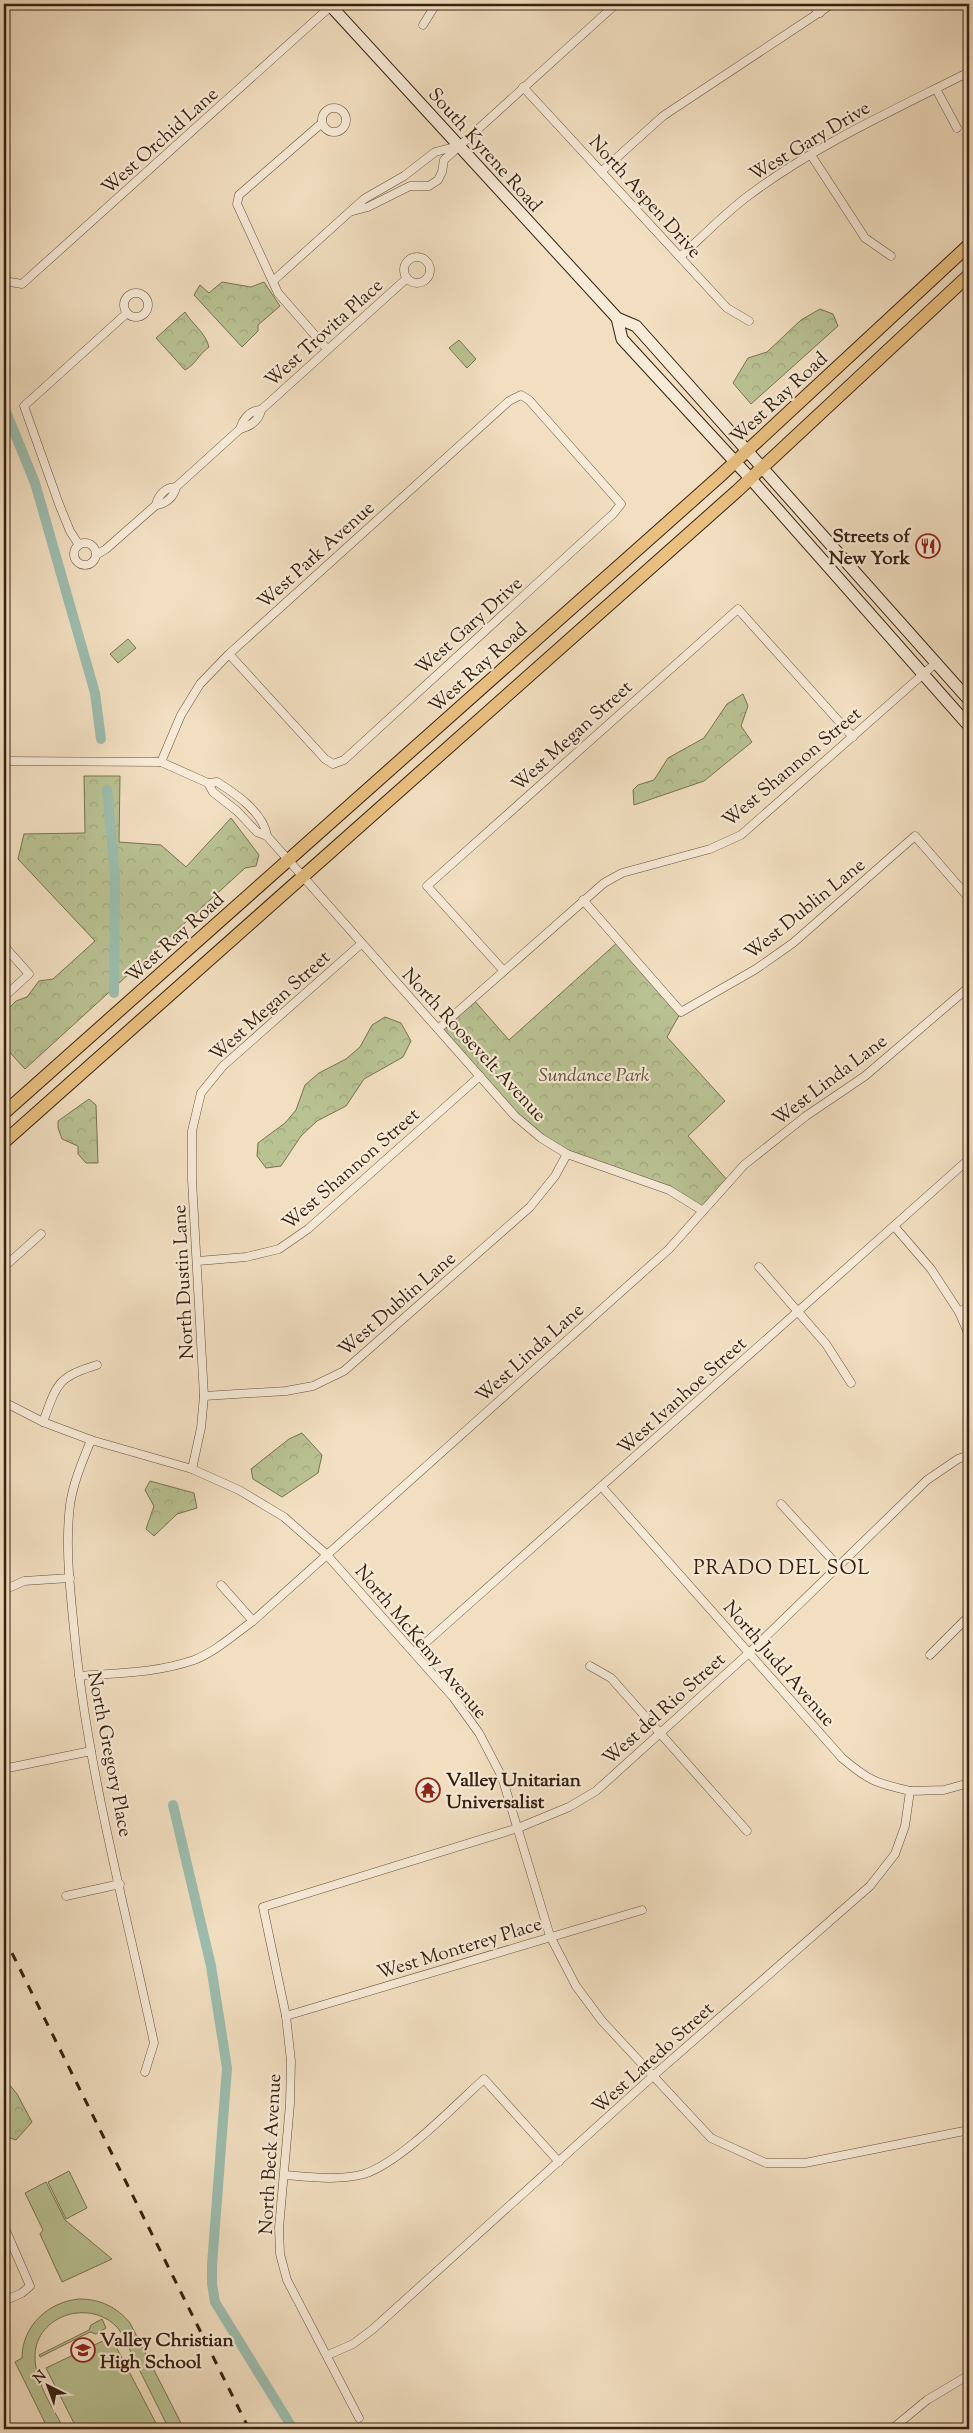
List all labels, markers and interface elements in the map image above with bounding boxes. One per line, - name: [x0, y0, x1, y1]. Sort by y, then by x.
- street label: West Orchid Lane: [96, 82, 225, 202]
- street label: South Kyrene Road: [421, 82, 548, 219]
- street label: West Gary Drive: [745, 95, 876, 189]
- street label: North Aspen Drive: [581, 130, 707, 265]
- street label: West Trovita Place: [259, 273, 390, 394]
- street label: West Ray Road: [725, 346, 835, 451]
- street label: West Park Avenue: [252, 496, 382, 616]
- place label: Streets of New York: [829, 524, 911, 573]
- restaurant icon: Streets of New York: [915, 533, 941, 559]
- street label: West Gary Drive: [410, 571, 530, 683]
- street label: West Ray Road: [423, 617, 534, 721]
- street label: West Megan Street: [506, 675, 639, 799]
- street label: West Shannon Street: [717, 701, 868, 834]
- street label: West Dublin Lane: [739, 853, 872, 967]
- street label: West Ray Road: [120, 887, 231, 991]
- street label: West Megan Street: [204, 945, 337, 1069]
- street label: North Roosevelt Avenue: [395, 963, 552, 1129]
- street label: West Linda Lane: [767, 1029, 894, 1133]
- park label: Sundance Park: [539, 1063, 650, 1090]
- street label: West Shannon Street: [277, 1102, 427, 1237]
- street label: North Dustin Lane: [167, 1204, 202, 1360]
- street label: West Dublin Lane: [333, 1246, 463, 1364]
- street label: West Linda Lane: [470, 1298, 591, 1410]
- street label: West Ivanhoe Street: [612, 1331, 754, 1462]
- district label: PRADO DEL SOL: [693, 1555, 871, 1584]
- street label: North McKemy Avenue: [347, 1560, 493, 1726]
- street label: North Judd Avenue: [716, 1596, 841, 1734]
- street label: West del Rio Street: [597, 1647, 732, 1772]
- street label: North Gregory Place: [79, 1670, 138, 1840]
- place label: Valley Unitarian Universalist: [446, 1768, 582, 1817]
- temple icon: Valley Unitarian Universalist: [415, 1777, 441, 1803]
- street label: West Monterey Place: [374, 1911, 546, 1987]
- street label: West Laredo Street: [587, 1996, 721, 2121]
- street label: North Beck Avenue: [254, 2073, 289, 2235]
- place label: Valley Christian High School: [100, 2328, 234, 2377]
- school or university icon: Valley Christian High School: [70, 2337, 96, 2363]
- north arrow: [22, 2360, 72, 2410]
- text: N: [30, 2367, 51, 2389]

